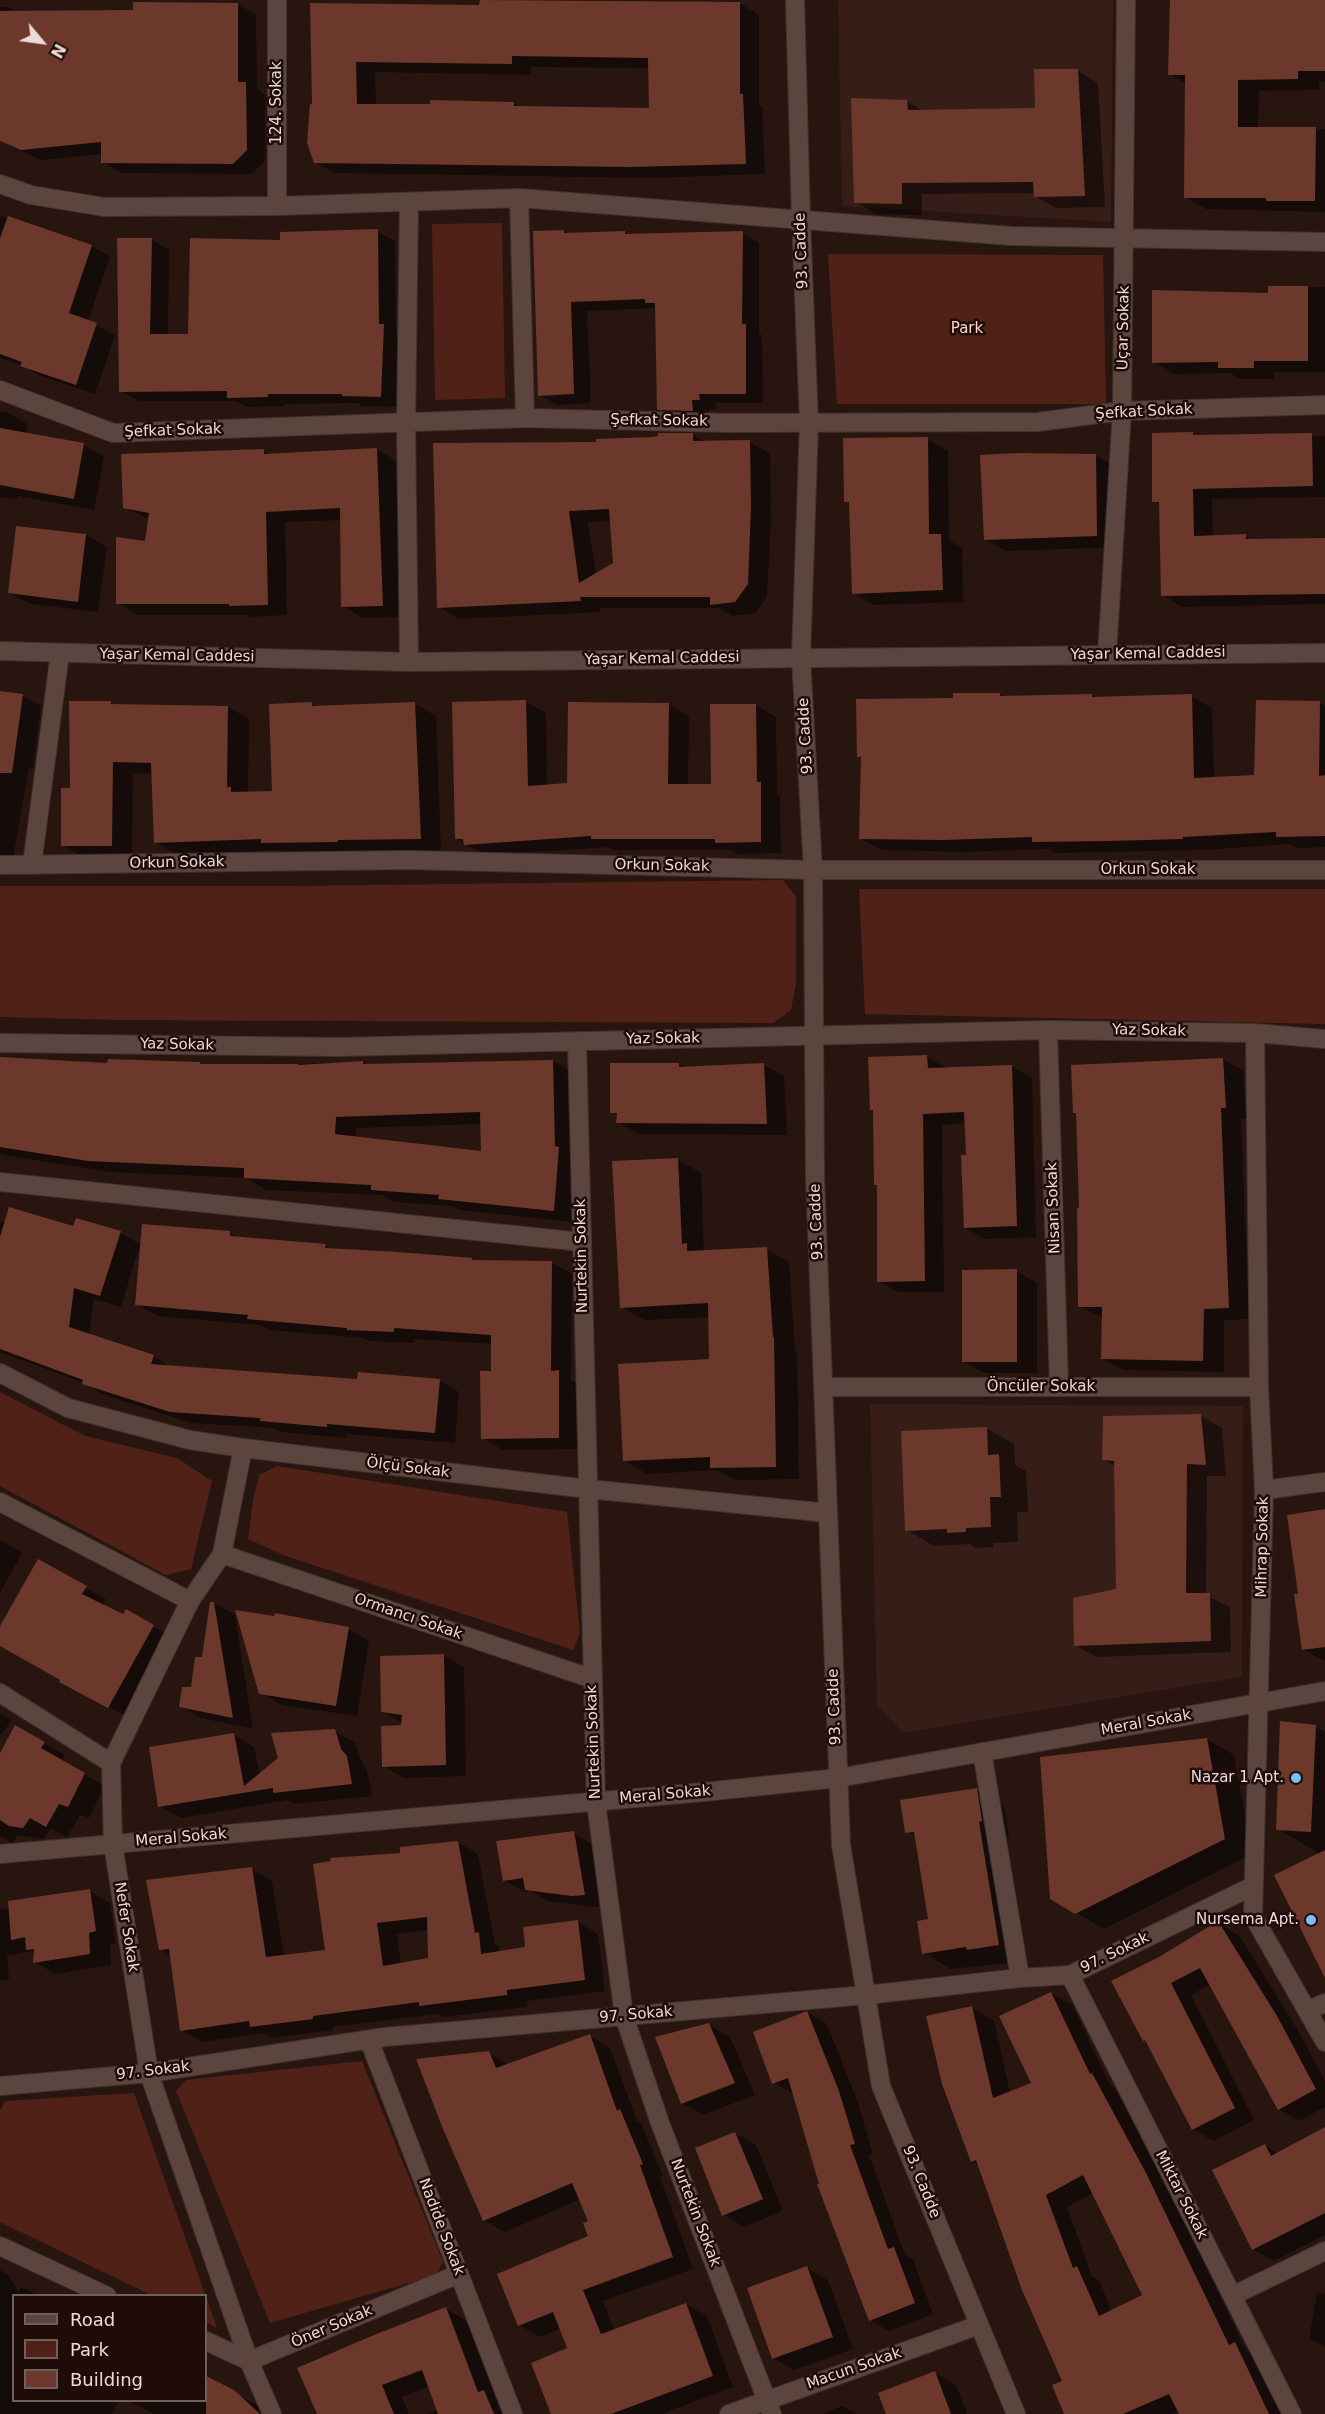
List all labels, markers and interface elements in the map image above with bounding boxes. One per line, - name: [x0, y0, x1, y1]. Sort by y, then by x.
- north arrow: [12, 12, 72, 72]
- text: N: [47, 41, 70, 61]
- street label: 124. Sokak: [268, 61, 286, 145]
- street label: 93. Cadde: [792, 212, 812, 290]
- street label: Uçar Sokak: [1114, 286, 1134, 370]
- park label: Park: [951, 320, 983, 338]
- street label: Şefkat Sokak: [1095, 400, 1193, 424]
- street label: Şefkat Sokak: [610, 411, 708, 431]
- street label: Şefkat Sokak: [124, 420, 222, 442]
- street label: Yaşar Kemal Caddesi: [1070, 644, 1226, 664]
- street label: Yaşar Kemal Caddesi: [99, 646, 255, 666]
- street label: Yaşar Kemal Caddesi: [584, 649, 740, 669]
- street label: 93. Cadde: [795, 697, 817, 775]
- street label: Orkun Sokak: [129, 853, 225, 873]
- street label: Orkun Sokak: [614, 856, 710, 876]
- street label: Orkun Sokak: [1101, 861, 1195, 879]
- street label: Yaz Sokak: [1112, 1021, 1186, 1041]
- street label: Yaz Sokak: [626, 1029, 700, 1049]
- street label: Yaz Sokak: [140, 1035, 214, 1055]
- street label: Nisan Sokak: [1043, 1162, 1065, 1254]
- street label: 93. Cadde: [807, 1183, 827, 1261]
- street label: Nurtekin Sokak: [572, 1199, 592, 1313]
- street label: Öncüler Sokak: [987, 1378, 1095, 1396]
- street label: Ölçü Sokak: [365, 1454, 451, 1482]
- street label: Mihrap Sokak: [1253, 1496, 1273, 1598]
- street label: Ormancı Sokak: [352, 1590, 464, 1644]
- street label: 93. Cadde: [825, 1668, 845, 1746]
- street label: Nurtekin Sokak: [583, 1685, 605, 1799]
- street label: Meral Sokak: [1099, 1706, 1193, 1740]
- place label: Nazar 1 Apt.: [1191, 1769, 1284, 1787]
- marker: Nazar 1 Apt.: [1289, 1771, 1303, 1785]
- street label: Meral Sokak: [619, 1782, 711, 1808]
- street label: Meral Sokak: [135, 1825, 227, 1851]
- street label: Nefer Sokak: [110, 1881, 142, 1973]
- place label: Nursema Apt.: [1196, 1911, 1299, 1929]
- marker: Nursema Apt.: [1304, 1913, 1318, 1927]
- street label: 97. Sokak: [1078, 1929, 1152, 1977]
- street label: 97. Sokak: [599, 2003, 673, 2027]
- street label: 97. Sokak: [115, 2058, 191, 2084]
- street label: 93. Cadde: [898, 2143, 944, 2221]
- street label: Miktar Sokak: [1151, 2148, 1211, 2242]
- street label: Nurtekin Sokak: [666, 2156, 724, 2270]
- street label: Nadide Sokak: [414, 2176, 468, 2278]
- legend: [12, 2294, 207, 2402]
- street label: Öner Sokak: [289, 2302, 375, 2352]
- text: Road: [70, 2309, 115, 2330]
- text: Park: [70, 2339, 109, 2360]
- street label: Macun Sokak: [804, 2344, 904, 2394]
- text: Building: [70, 2369, 143, 2390]

